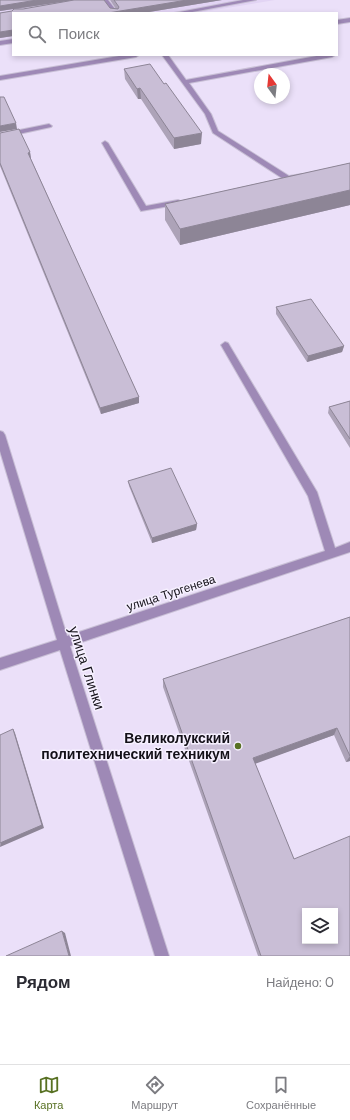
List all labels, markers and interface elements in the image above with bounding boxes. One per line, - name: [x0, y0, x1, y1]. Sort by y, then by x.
- search box: [12, 12, 338, 56]
- icon: search: [26, 23, 48, 45]
- text: Поиск: [58, 24, 100, 44]
- north arrow: [254, 68, 290, 104]
- street label: улица Тургенева: [125, 571, 218, 615]
- street label: улица Глинки: [65, 624, 109, 712]
- place label: Великолукский политехнический техникум: [41, 729, 230, 763]
- marker: Великолукский политехнический техникум: [233, 741, 243, 751]
- map controls: [302, 908, 338, 944]
- button: layers: [302, 908, 338, 944]
- text: Рядом: [16, 971, 71, 993]
- text: Найдено: 0: [266, 974, 334, 991]
- tab: Карта: [34, 1074, 63, 1112]
- tab: Маршрут: [131, 1074, 178, 1112]
- tab: Сохранённые: [246, 1074, 316, 1112]

